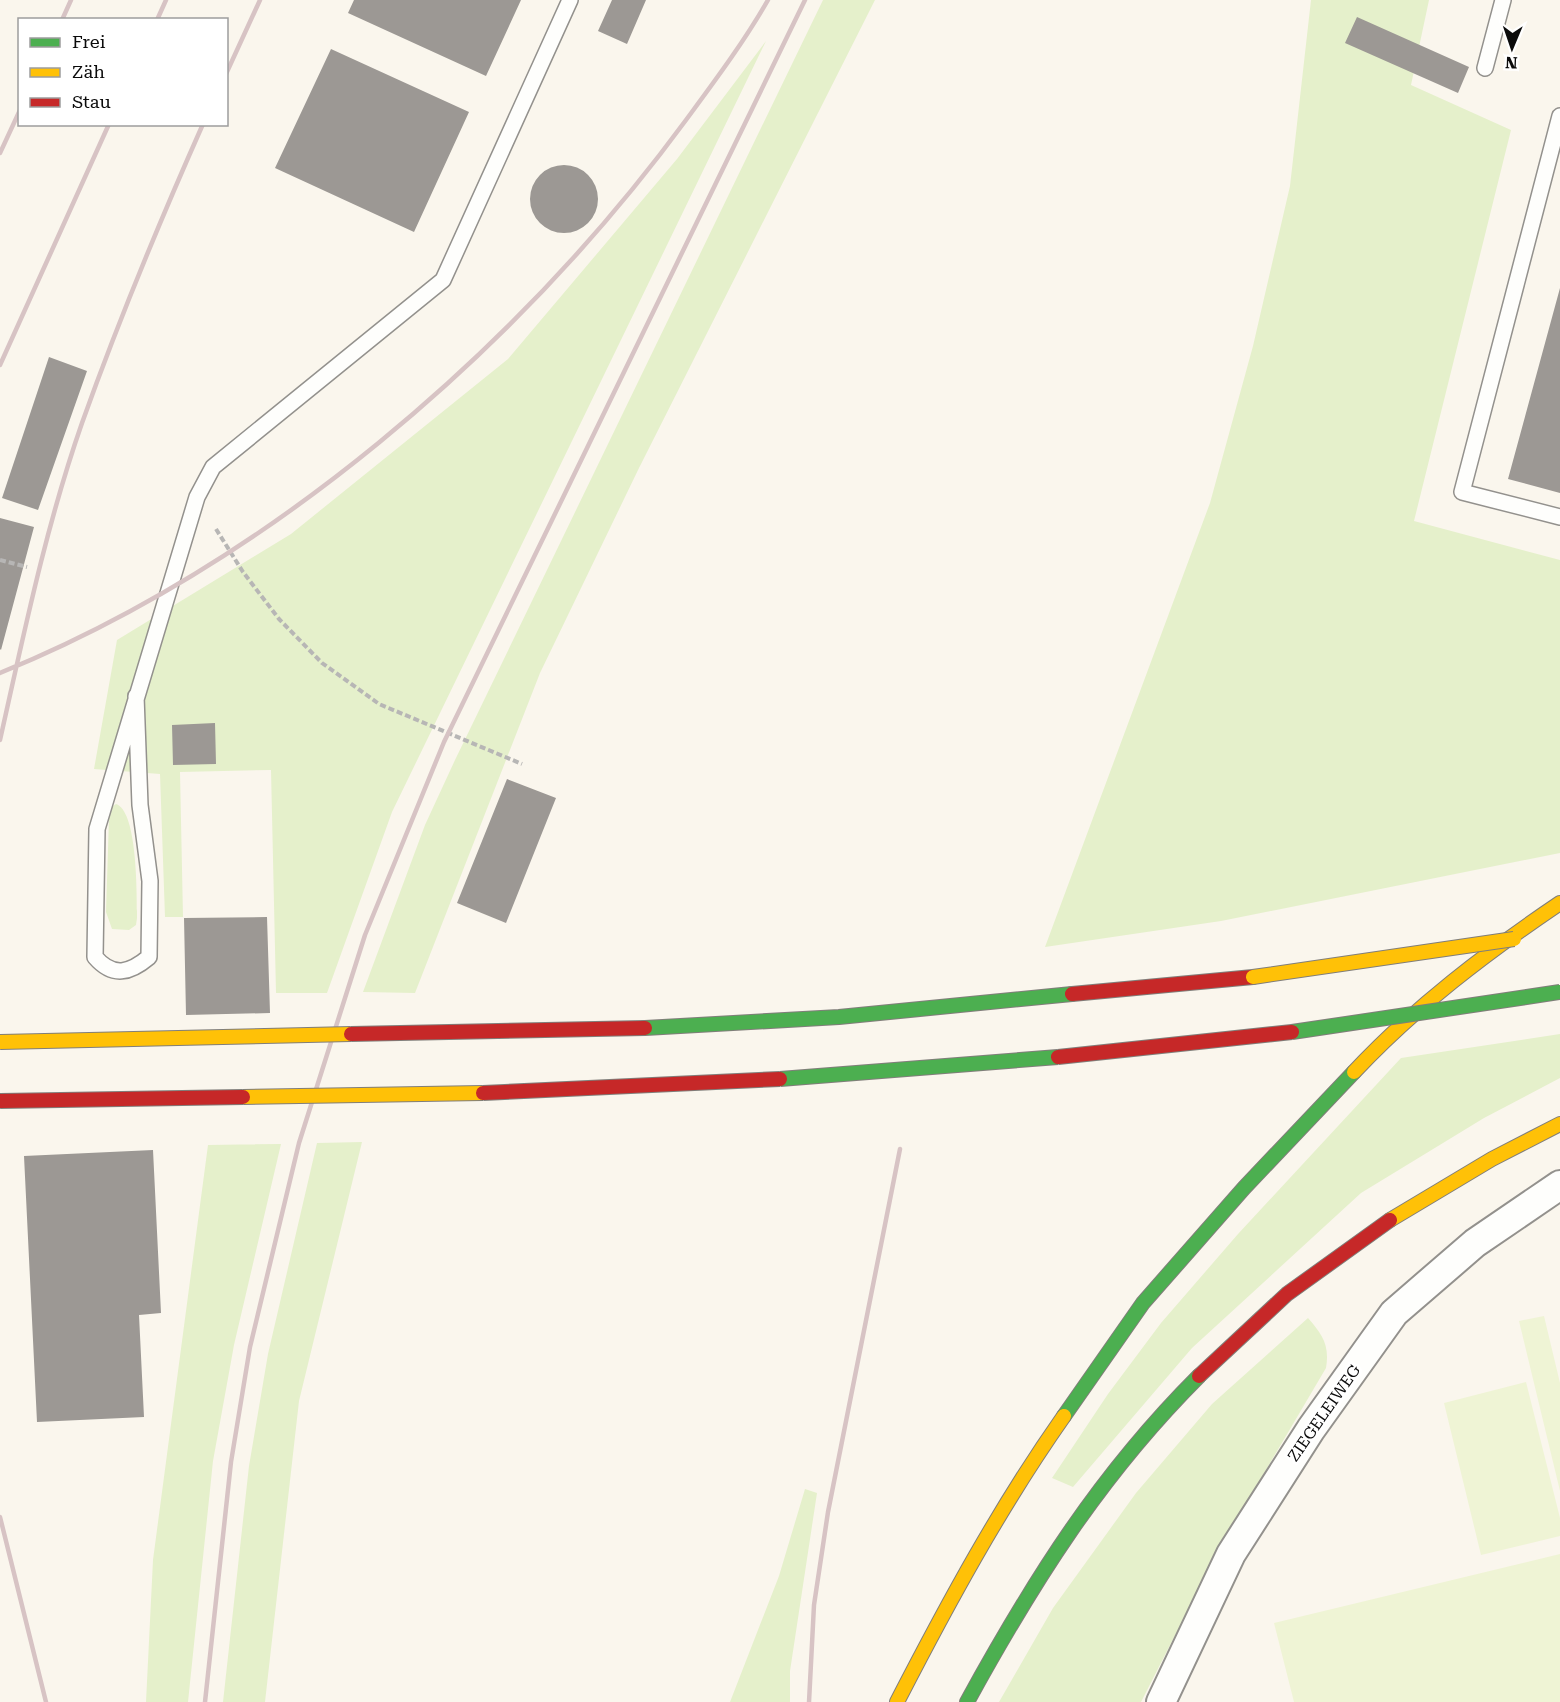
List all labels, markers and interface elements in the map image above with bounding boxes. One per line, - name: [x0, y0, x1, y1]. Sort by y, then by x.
- legend: [18, 18, 228, 126]
- north arrow: [1482, 18, 1542, 78]
- text: Frei: [72, 31, 106, 52]
- text: N: [1505, 53, 1518, 72]
- text: Zäh: [72, 61, 105, 82]
- text: Stau: [72, 91, 111, 112]
- street label: ZIEGELEIWEG: [1284, 1361, 1365, 1465]

